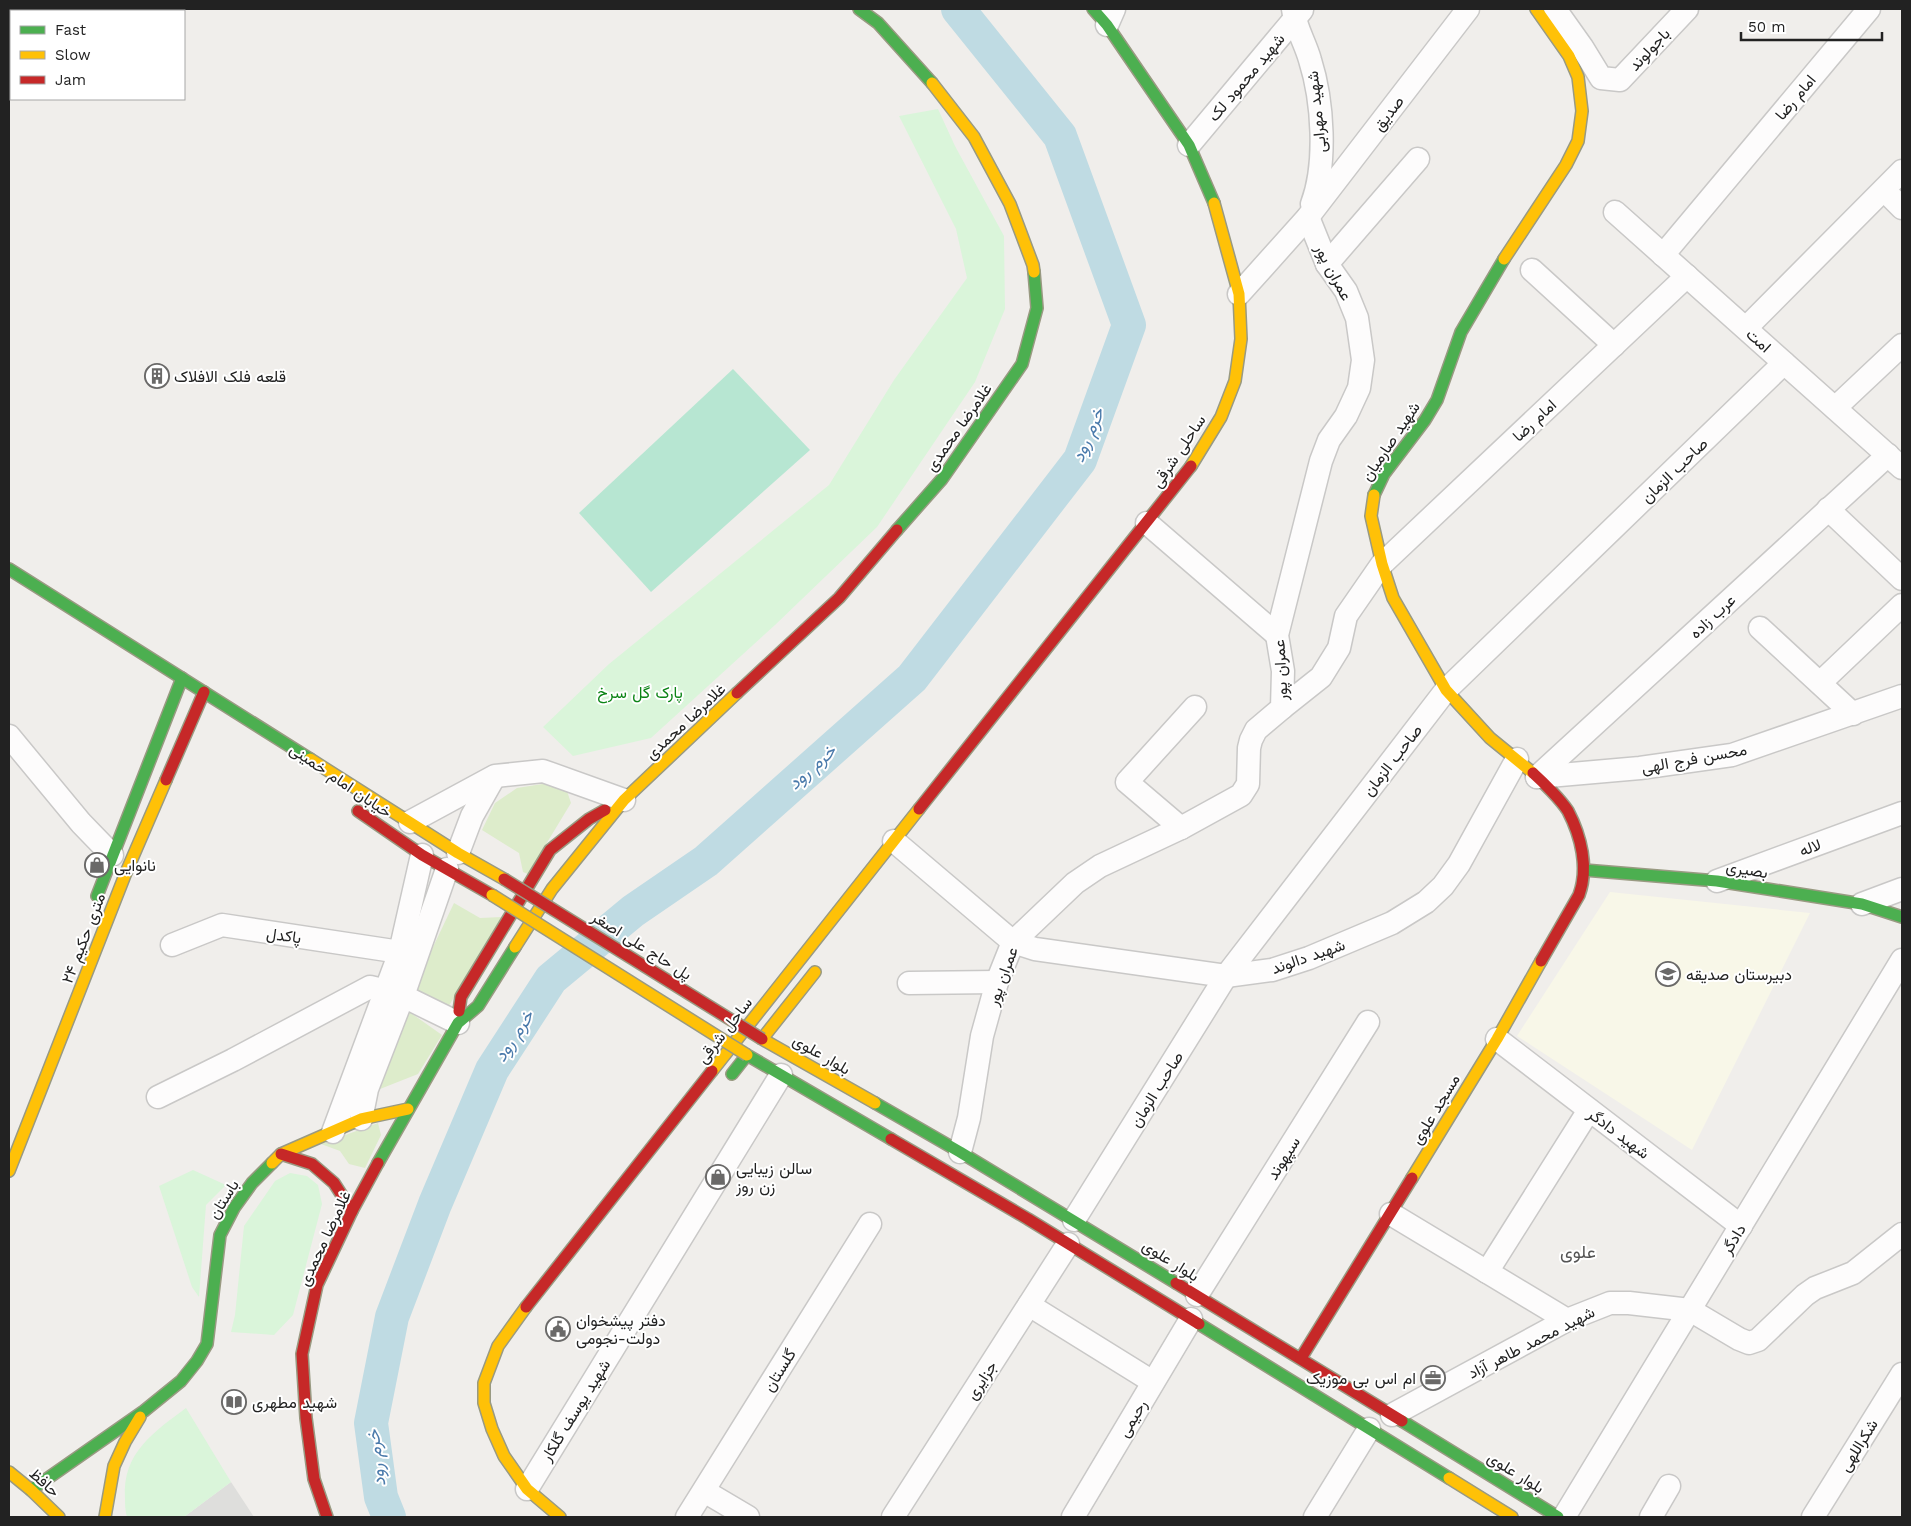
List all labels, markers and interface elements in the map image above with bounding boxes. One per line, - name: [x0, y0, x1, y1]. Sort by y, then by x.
- legend: [10, 10, 185, 100]
- scale bar: [1741, 10, 1882, 42]
- text: 50 m: [1748, 18, 1785, 36]
- text: Fast: [55, 21, 87, 39]
- street label: باجولوند: [1625, 24, 1675, 75]
- street label: شهید محمود لک: [1204, 30, 1289, 126]
- text: Slow: [55, 46, 91, 64]
- street label: شهید مهرابی: [1303, 70, 1331, 154]
- text: Jam: [55, 71, 86, 89]
- street label: امام رضا: [1771, 71, 1821, 124]
- street label: صدیق: [1369, 92, 1409, 135]
- street label: عمران پور: [1309, 240, 1356, 305]
- street label: امت: [1742, 324, 1775, 357]
- building icon: قلعه فلک الافلاک: [144, 363, 170, 389]
- place label: قلعه فلک الافلاک: [174, 367, 286, 386]
- street label: غلامرضا محمدی: [921, 380, 997, 475]
- street label: امام رضا: [1508, 395, 1561, 446]
- street label: شهید صارمیان: [1357, 398, 1425, 485]
- water label: خرم رود: [1067, 404, 1111, 466]
- street label: ساحلی شرقی: [1147, 411, 1211, 492]
- street label: صاحب الزمان: [1637, 434, 1712, 508]
- street label: عرب زاده: [1685, 590, 1740, 643]
- street label: عمران پور: [1269, 639, 1294, 702]
- street label: غلامرضا محمدی: [641, 679, 730, 764]
- park label: پارک گل سرخ: [597, 683, 683, 704]
- street label: صاحب الزمان: [1359, 721, 1427, 800]
- street label: خیابان امام خمینی: [286, 739, 395, 822]
- water label: خرم رود: [784, 739, 842, 795]
- street label: محسن فرج الهی: [1640, 740, 1749, 779]
- street label: لاله: [1797, 835, 1824, 860]
- shop icon: نانوایی: [84, 852, 110, 878]
- place label: نانوایی: [114, 856, 156, 876]
- street label: بصیری: [1724, 857, 1769, 883]
- street label: ۲۴ متری حکیم: [58, 890, 110, 986]
- street label: پل حاج علی اصغر: [586, 907, 695, 986]
- street label: پاکدل: [265, 924, 303, 949]
- street label: شهید دالوند: [1269, 935, 1348, 979]
- street label: عمران پور: [983, 944, 1024, 1010]
- school or university icon: دبیرستان صدیقه: [1655, 961, 1681, 987]
- place label: دبیرستان صدیقه: [1686, 965, 1792, 985]
- street label: ساحل شرقی: [693, 993, 757, 1068]
- water label: خرم رود: [489, 1005, 540, 1066]
- street label: بلوار علوی: [789, 1030, 854, 1079]
- street label: صاحب الزمان: [1126, 1048, 1188, 1131]
- street label: مسجد علوی: [1407, 1071, 1465, 1148]
- street label: شهید دادگر: [1583, 1103, 1653, 1164]
- street label: سپهوند: [1263, 1133, 1306, 1184]
- place label: سالن زیبایی زن روز: [735, 1159, 812, 1197]
- shop icon: سالن زیبایی زن روز: [705, 1164, 731, 1190]
- street label: باستان: [204, 1176, 243, 1222]
- street label: غلامرضا محمدی: [294, 1188, 356, 1289]
- street label: دادگر: [1716, 1221, 1751, 1259]
- street label: بلوار علوی: [1138, 1236, 1203, 1286]
- district label: علوی: [1560, 1241, 1596, 1263]
- street label: شهید محمد طاهر آزاد: [1465, 1302, 1598, 1384]
- place label: دفتر پیشخوان دولت-نجومی: [576, 1311, 666, 1349]
- public building icon: دفتر پیشخوان دولت-نجومی: [545, 1316, 571, 1342]
- street label: گلستان: [759, 1345, 800, 1395]
- street label: شهید یوسف گلکار: [536, 1356, 615, 1466]
- street label: جزایری: [962, 1357, 1002, 1404]
- office icon: ام اس بی موزیک: [1420, 1365, 1446, 1391]
- place label: ام اس بی موزیک: [1306, 1369, 1416, 1389]
- library icon: شهید مطهری: [221, 1389, 247, 1415]
- place label: شهید مطهری: [252, 1393, 337, 1413]
- street label: رحیمی: [1114, 1396, 1152, 1441]
- street label: شکراللهی: [1835, 1416, 1883, 1476]
- water label: خرم رود: [362, 1427, 391, 1488]
- street label: بلوار علوی: [1483, 1448, 1548, 1498]
- street label: حافظ: [26, 1464, 64, 1501]

